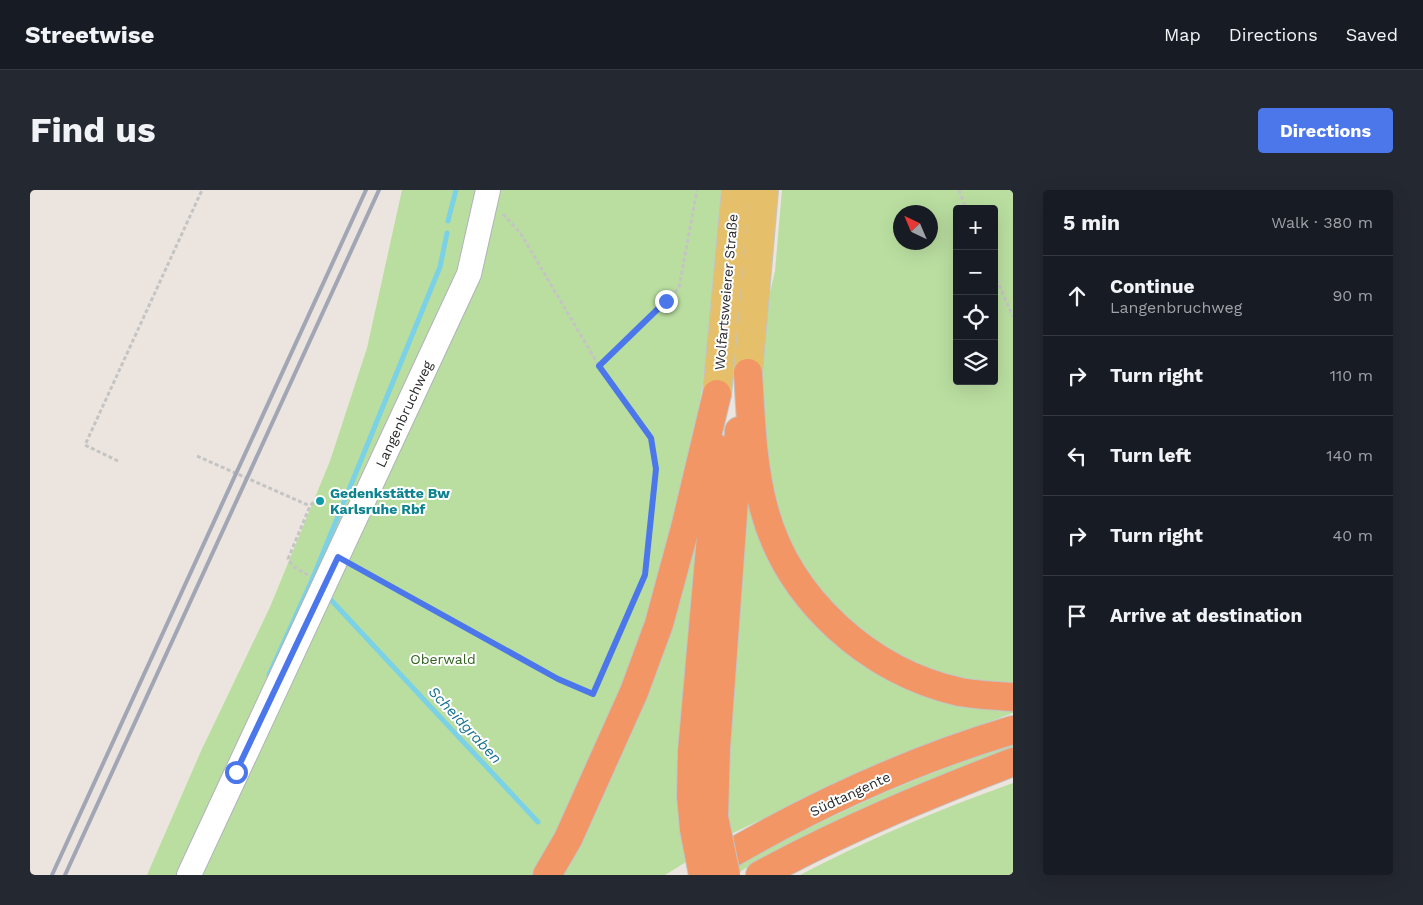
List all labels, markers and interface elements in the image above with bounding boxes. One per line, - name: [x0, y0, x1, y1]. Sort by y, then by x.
- text: Streetwise: [25, 21, 154, 49]
- text: Map: [1164, 24, 1201, 45]
- text: Directions: [1229, 24, 1318, 45]
- text: Saved: [1346, 24, 1398, 45]
- button: Directions: [1258, 108, 1393, 153]
- text: Find us: [30, 109, 156, 151]
- north arrow: [893, 205, 938, 250]
- map controls: [953, 205, 998, 385]
- button: +: [953, 205, 998, 250]
- text: 5 min: [1063, 210, 1120, 235]
- street label: Wolfartsweierer Straße: [711, 213, 741, 371]
- text: Walk · 380 m: [1271, 213, 1373, 232]
- button: −: [953, 250, 998, 295]
- text: Continue: [1110, 275, 1194, 298]
- icon: ahead: [1063, 282, 1091, 310]
- text: 90 m: [1332, 286, 1373, 305]
- route end: [655, 290, 678, 313]
- button: locate: [953, 295, 998, 340]
- text: Langenbruchweg: [1110, 298, 1242, 317]
- button: layers: [953, 340, 998, 385]
- street label: Langenbruchweg: [372, 358, 436, 470]
- icon: right: [1063, 362, 1091, 390]
- text: Turn right: [1110, 364, 1203, 387]
- text: 110 m: [1330, 366, 1373, 385]
- icon: left: [1063, 442, 1091, 470]
- text: Turn left: [1110, 444, 1191, 467]
- text: 140 m: [1326, 446, 1373, 465]
- place label: Gedenkstätte Bw Karlsruhe Rbf: [330, 485, 450, 517]
- marker: Gedenkstätte Bw Karlsruhe Rbf: [314, 495, 326, 507]
- icon: right: [1063, 522, 1091, 550]
- text: Turn right: [1110, 524, 1203, 547]
- text: 40 m: [1333, 526, 1373, 545]
- icon: arrive: [1063, 602, 1091, 630]
- text: Arrive at destination: [1110, 604, 1302, 627]
- park label: Oberwald: [410, 651, 476, 667]
- water label: Scheidgraben: [425, 683, 505, 767]
- route start: [225, 761, 248, 784]
- street label: Südtangente: [807, 768, 893, 820]

